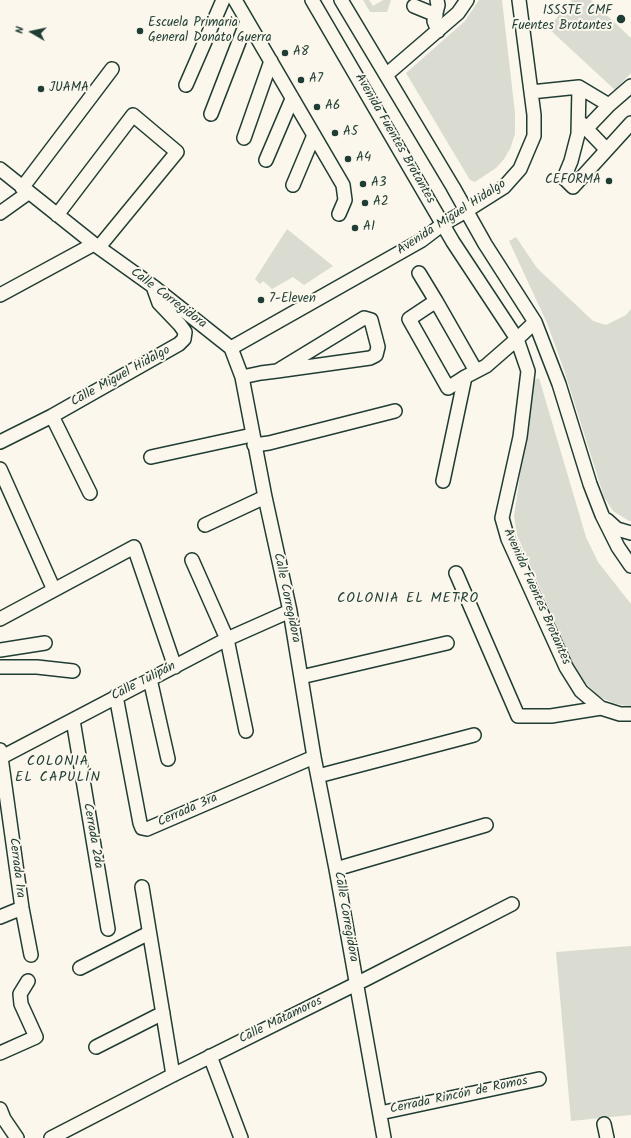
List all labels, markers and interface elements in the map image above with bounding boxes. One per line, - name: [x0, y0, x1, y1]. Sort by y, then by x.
- place label: ISSSTE CMF Fuentes Brotantes: [512, 4, 612, 35]
- north arrow: [12, 12, 52, 52]
- marker: ISSSTE CMF Fuentes Brotantes: [615, 13, 627, 25]
- place label: Escuela Primaria General Donato Guerra: [148, 16, 272, 47]
- text: N: [11, 25, 30, 35]
- marker: Escuela Primaria General Donato Guerra: [135, 26, 145, 36]
- place label: A8: [293, 45, 309, 61]
- marker: A8: [280, 48, 290, 58]
- street label: Avenida Fuentes Brotantes: [350, 71, 438, 207]
- place label: A7: [309, 72, 323, 88]
- marker: A7: [296, 75, 306, 85]
- place label: JUAMA: [49, 81, 89, 97]
- marker: JUAMA: [36, 84, 46, 94]
- place label: A6: [325, 99, 340, 115]
- marker: A6: [312, 102, 322, 112]
- place label: A5: [343, 125, 358, 141]
- marker: A5: [330, 128, 340, 138]
- place label: A4: [356, 151, 371, 167]
- marker: A4: [343, 154, 353, 164]
- place label: CEFORMA: [545, 173, 601, 189]
- place label: A3: [371, 176, 386, 192]
- marker: CEFORMA: [604, 176, 614, 186]
- street label: Avenida Miguel Hidalgo: [395, 177, 509, 259]
- marker: A3: [358, 179, 368, 189]
- place label: A2: [373, 195, 388, 211]
- marker: A2: [360, 198, 370, 208]
- place label: A1: [363, 220, 375, 236]
- marker: A1: [350, 223, 360, 233]
- street label: Calle Corregidora: [127, 265, 209, 333]
- place label: 7-Eleven: [269, 292, 316, 308]
- marker: 7-Eleven: [256, 295, 266, 305]
- street label: Calle Miguel Hidalgo: [69, 343, 173, 411]
- street label: Avenida Fuentes Brotantes: [499, 526, 573, 668]
- street label: Calle Corregidora: [269, 552, 303, 644]
- district label: COLONIA EL METRO: [337, 592, 479, 608]
- street label: Calle Tulipán: [109, 659, 179, 705]
- district label: COLONIA EL CAPULÍN: [15, 755, 101, 788]
- street label: Cerrada 3ra: [156, 791, 220, 831]
- street label: Cerrada 2da: [79, 802, 105, 870]
- street label: Cerrada 1ra: [5, 837, 27, 899]
- street label: Calle Corregidora: [329, 871, 361, 963]
- street label: Calle Matamoros: [237, 994, 325, 1048]
- street label: Cerrada Rincón de Romos: [389, 1074, 529, 1118]

